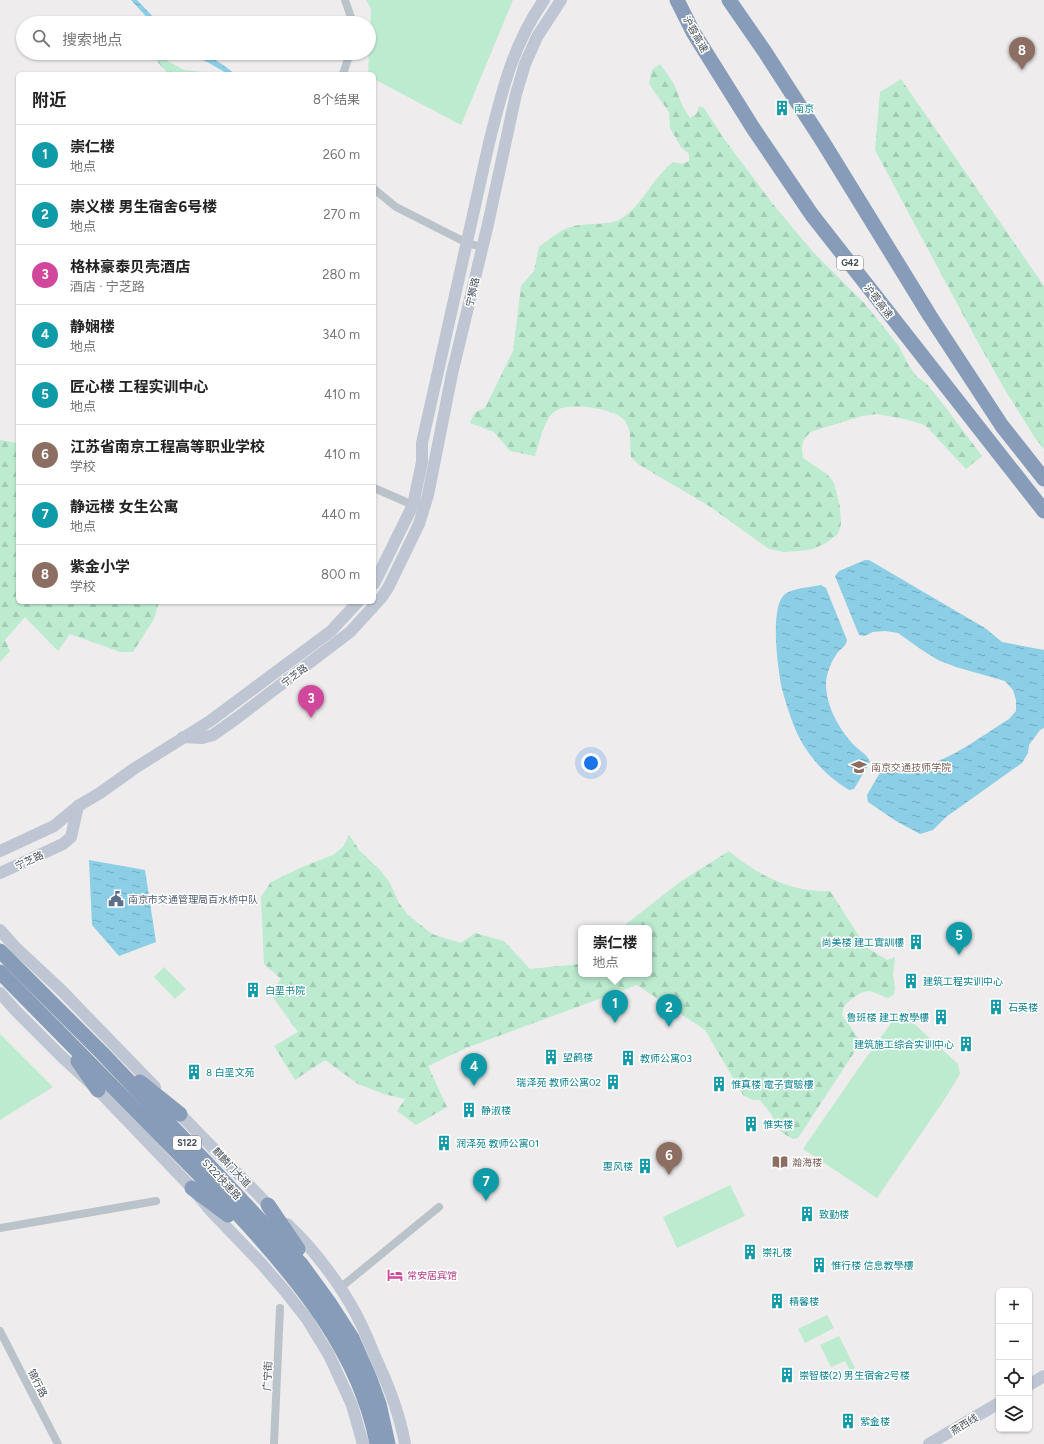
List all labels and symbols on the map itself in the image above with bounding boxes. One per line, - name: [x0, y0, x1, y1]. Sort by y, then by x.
- street label: 沪蓉高速: [680, 14, 711, 55]
- pin: 8: [1009, 37, 1035, 70]
- building icon: 南京: [773, 99, 791, 117]
- place label: 南京: [794, 102, 814, 115]
- road number: G42: [837, 256, 863, 270]
- street label: 宁狮路: [463, 276, 482, 308]
- street label: 沪蓉高速: [861, 282, 896, 321]
- street label: 宁芝路: [278, 661, 310, 690]
- pin: 3: [298, 685, 324, 718]
- your location: [581, 753, 601, 773]
- school or university icon: 南京交通技师学院: [850, 758, 868, 776]
- place label: 南京交通技师学院: [871, 761, 951, 774]
- street label: 宁芝路: [13, 848, 46, 872]
- public building icon: 南京市交通管理局百水桥中队: [107, 890, 125, 908]
- place label: 南京市交通管理局百水桥中队: [128, 893, 258, 906]
- pin: 5: [946, 922, 972, 955]
- building icon: 尚美楼 建工實訓樓: [907, 933, 925, 951]
- place label: 尚美楼 建工實訓樓: [822, 936, 904, 949]
- building icon: 建筑工程实训中心: [902, 972, 920, 990]
- place label: 建筑工程实训中心: [923, 975, 1003, 988]
- building icon: 白垩书院: [244, 981, 262, 999]
- place label: 白垩书院: [265, 984, 305, 997]
- pin: 1: [602, 990, 628, 1023]
- pin: 2: [656, 994, 682, 1027]
- building icon: 石英楼: [987, 998, 1005, 1016]
- place label: 石英楼: [1008, 1001, 1038, 1014]
- building icon: 鲁班楼 建工教學樓: [932, 1008, 950, 1026]
- place label: 鲁班楼 建工教學樓: [847, 1011, 929, 1024]
- building icon: 建筑施工综合实训中心: [957, 1035, 975, 1053]
- place label: 建筑施工综合实训中心: [854, 1038, 954, 1051]
- building icon: 望鹤楼: [542, 1048, 560, 1066]
- building icon: 教师公寓03: [619, 1049, 637, 1067]
- place label: 望鹤楼: [563, 1051, 593, 1064]
- place label: 教师公寓03: [640, 1052, 692, 1065]
- pin: 4: [461, 1053, 487, 1086]
- building icon: 8 白垩文苑: [185, 1063, 203, 1081]
- place label: 8 白垩文苑: [206, 1066, 255, 1079]
- building icon: 瑞泽苑 教师公寓02: [604, 1073, 622, 1091]
- building icon: 惟真楼 電子實驗樓: [710, 1075, 728, 1093]
- place label: 瑞泽苑 教师公寓02: [517, 1076, 601, 1089]
- place label: 惟真楼 電子實驗樓: [731, 1078, 813, 1091]
- building icon: 静淑楼: [460, 1101, 478, 1119]
- place label: 静淑楼: [481, 1104, 511, 1117]
- building icon: 惟实楼: [742, 1115, 760, 1133]
- place label: 惟实楼: [763, 1118, 793, 1131]
- building icon: 润泽苑 教师公寓01: [435, 1134, 453, 1152]
- road number: S122: [173, 1136, 201, 1150]
- place label: 润泽苑 教师公寓01: [456, 1137, 539, 1150]
- pin: 6: [656, 1142, 682, 1175]
- street label: 麒麟门大道: [210, 1145, 253, 1190]
- library icon: 瀚海楼: [771, 1153, 789, 1171]
- street label: S122快速路: [199, 1156, 244, 1203]
- place label: 瀚海楼: [792, 1156, 822, 1169]
- building icon: 惠风楼: [636, 1157, 654, 1175]
- place label: 惠风楼: [603, 1160, 633, 1173]
- pin: 7: [473, 1168, 499, 1201]
- building icon: 致勤楼: [798, 1205, 816, 1223]
- place label: 致勤楼: [819, 1208, 849, 1221]
- building icon: 崇礼楼: [741, 1243, 759, 1261]
- place label: 崇礼楼: [762, 1246, 792, 1259]
- building icon: 惟行楼 信息教學樓: [810, 1256, 828, 1274]
- place label: 惟行楼 信息教學樓: [831, 1259, 913, 1272]
- hotel icon: 常安居宾馆: [386, 1266, 404, 1284]
- place label: 常安居宾馆: [407, 1269, 457, 1282]
- building icon: 精馨楼: [768, 1292, 786, 1310]
- place label: 精馨楼: [789, 1295, 819, 1308]
- street label: 广宁街: [260, 1361, 275, 1391]
- building icon: 崇智楼(2) 男生宿舍2号楼: [778, 1366, 796, 1384]
- street label: 锦行路: [25, 1367, 50, 1400]
- place label: 崇智楼(2) 男生宿舍2号楼: [799, 1369, 910, 1382]
- street label: 燕西线: [948, 1411, 980, 1438]
- building icon: 紫金楼: [839, 1412, 857, 1430]
- place label: 紫金楼: [860, 1415, 890, 1428]

